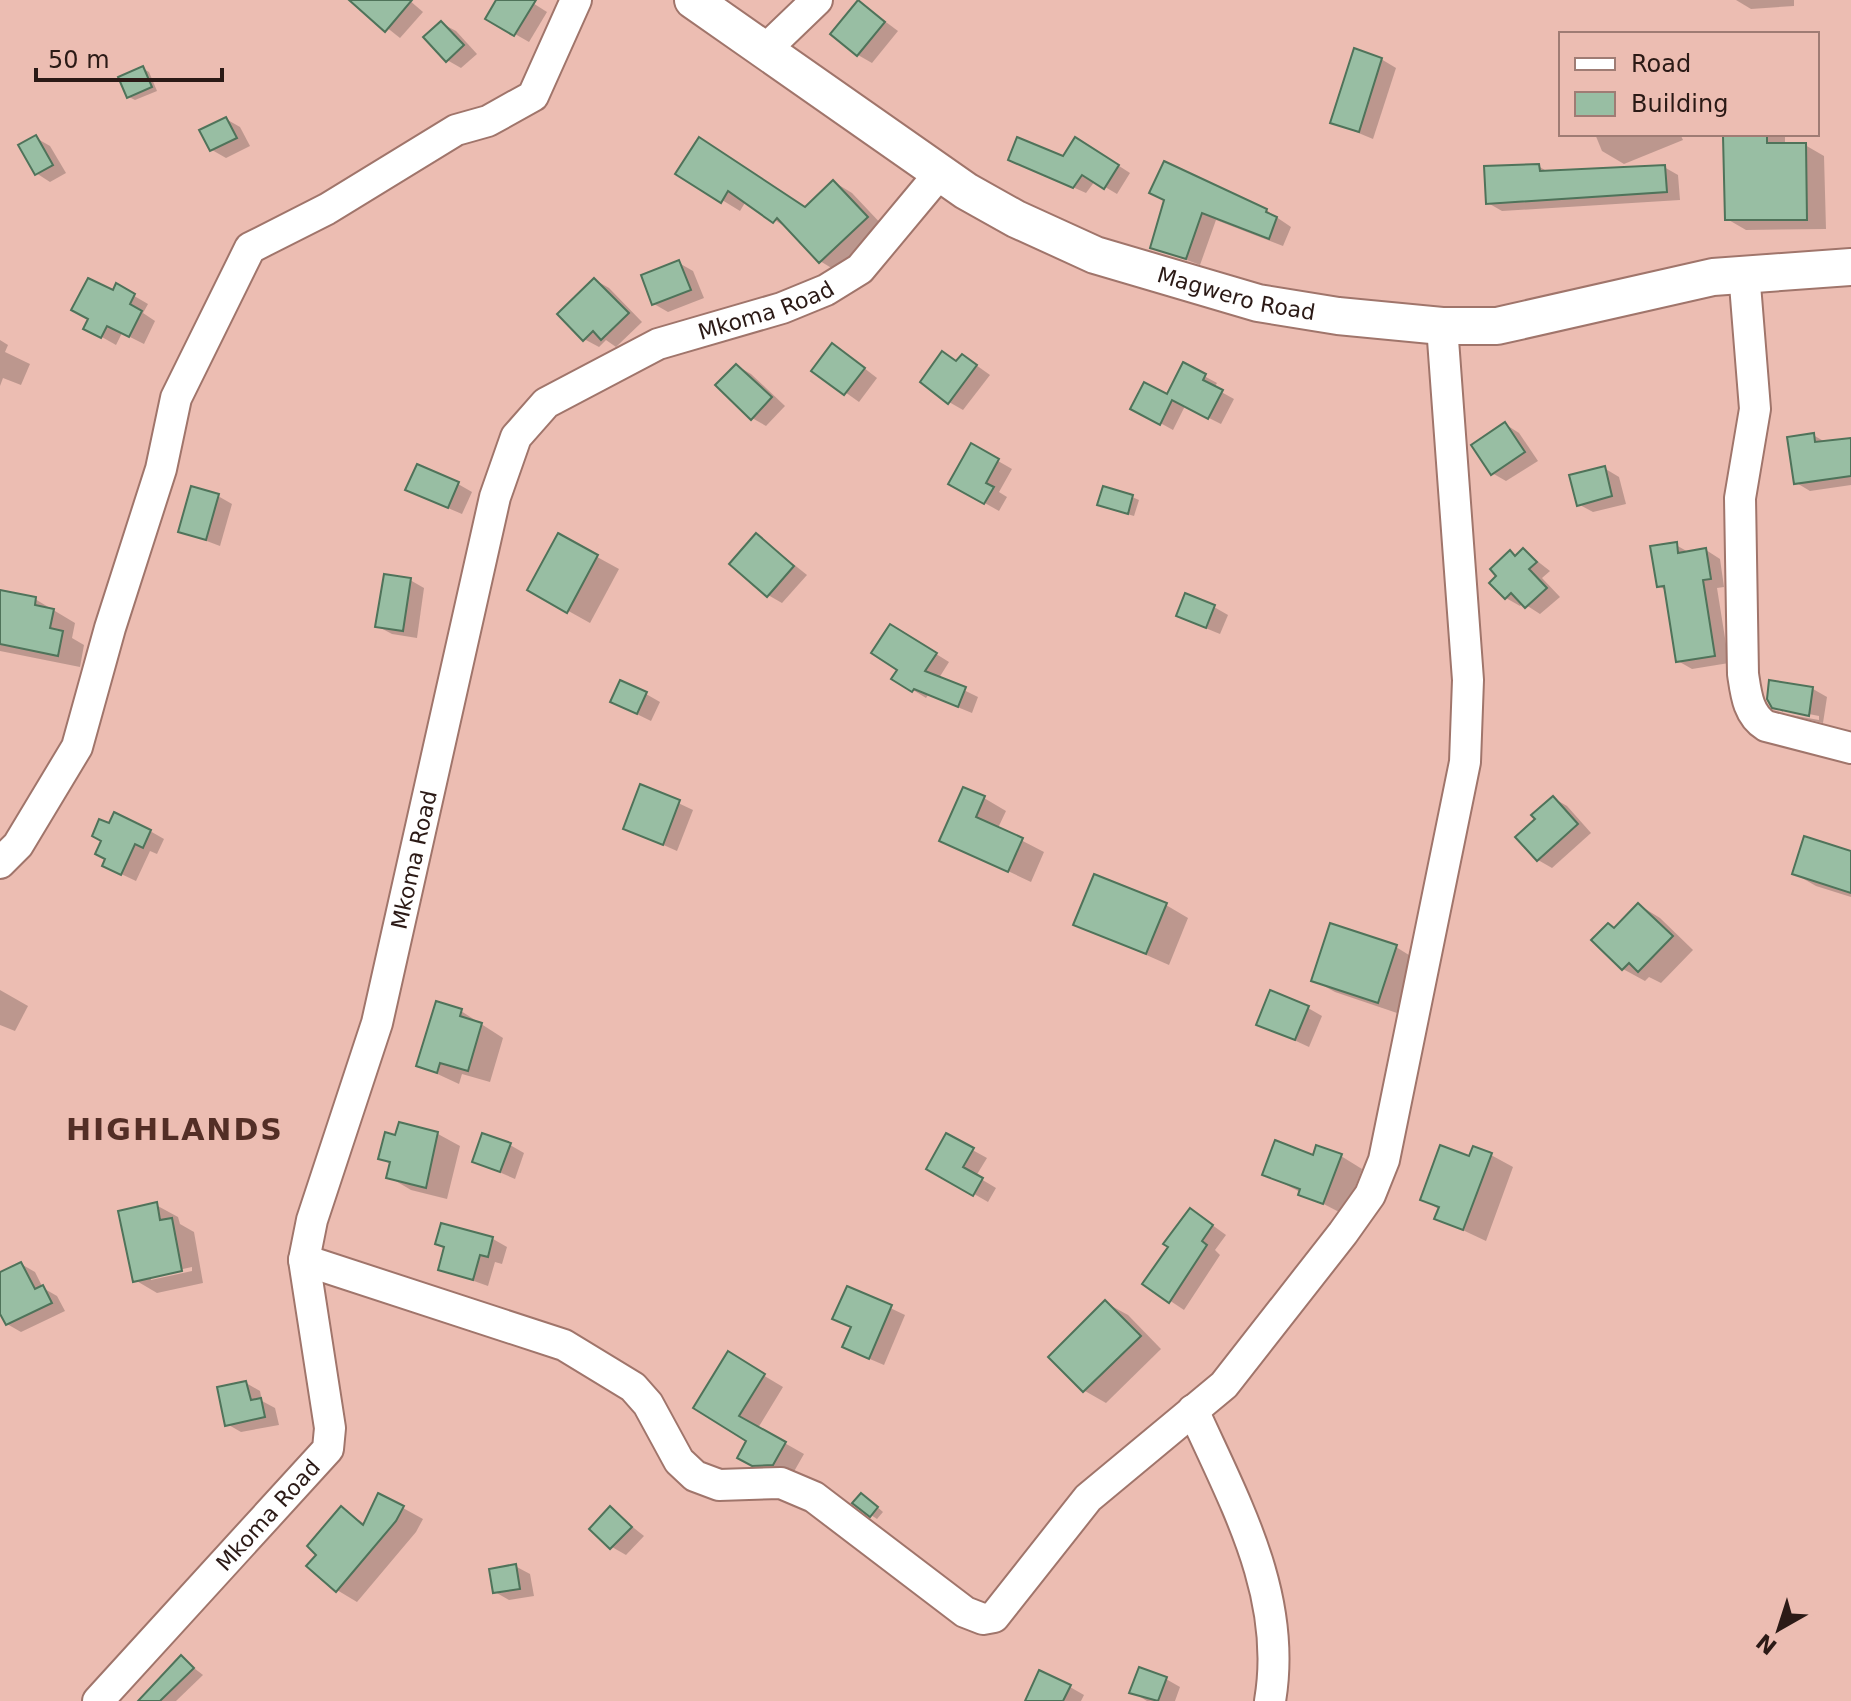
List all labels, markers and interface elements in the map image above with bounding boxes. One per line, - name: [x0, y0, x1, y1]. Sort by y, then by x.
- scale bar: [36, 32, 222, 82]
- legend: [1559, 32, 1819, 136]
- text: 50 m: [48, 46, 110, 74]
- text: Road: [1631, 50, 1691, 78]
- text: Building: [1631, 90, 1728, 118]
- street label: Magwero Road: [1154, 262, 1317, 325]
- street label: Mkoma Road: [695, 276, 839, 345]
- street label: Mkoma Road: [386, 788, 442, 931]
- district label: HIGHLANDS: [66, 1112, 284, 1147]
- street label: Mkoma Road: [211, 1454, 325, 1576]
- north arrow: [1739, 1589, 1819, 1669]
- text: N: [1752, 1629, 1782, 1660]

